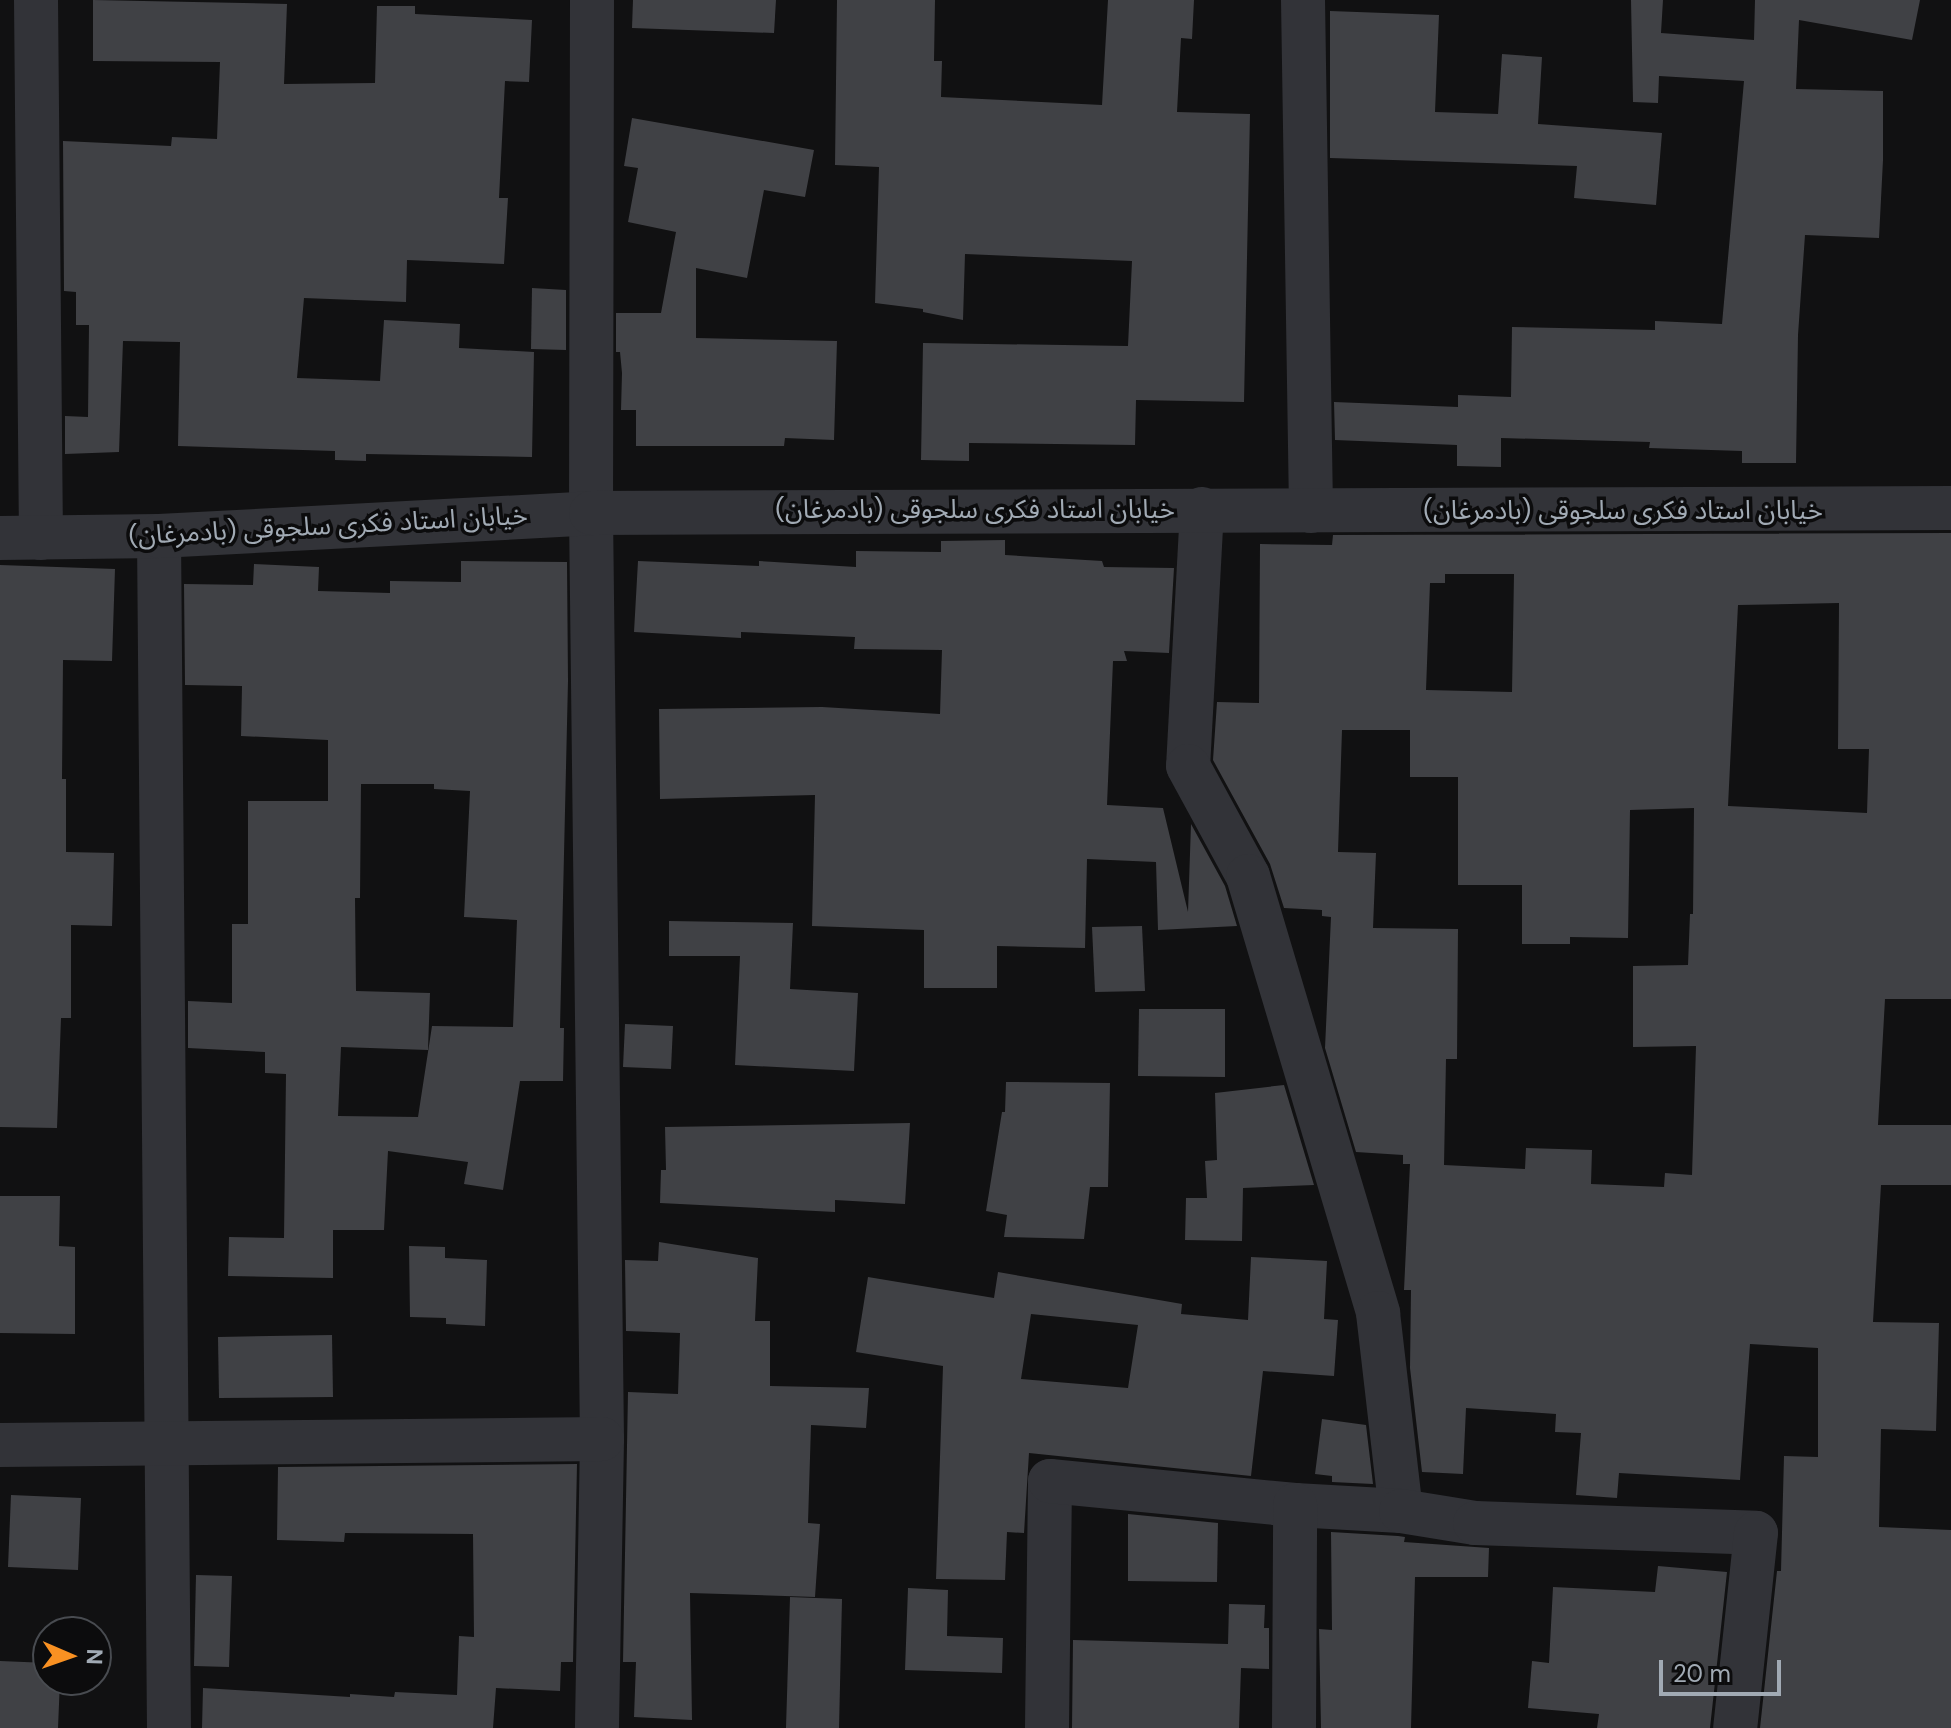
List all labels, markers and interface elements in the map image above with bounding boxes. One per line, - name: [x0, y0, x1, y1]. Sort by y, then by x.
- street label: خیابان استاد فکری سلجوقی (بادمرغان): [775, 494, 1175, 526]
- street label: خیابان استاد فکری سلجوقی (بادمرغان): [1423, 495, 1823, 527]
- street label: خیابان استاد فکری سلجوقی (بادمرغان): [128, 500, 528, 552]
- north arrow: [32, 1616, 112, 1696]
- scale bar: [1663, 1644, 1785, 1694]
- text: N: [80, 1648, 109, 1665]
- text: 20 m: [1673, 1658, 1731, 1689]

